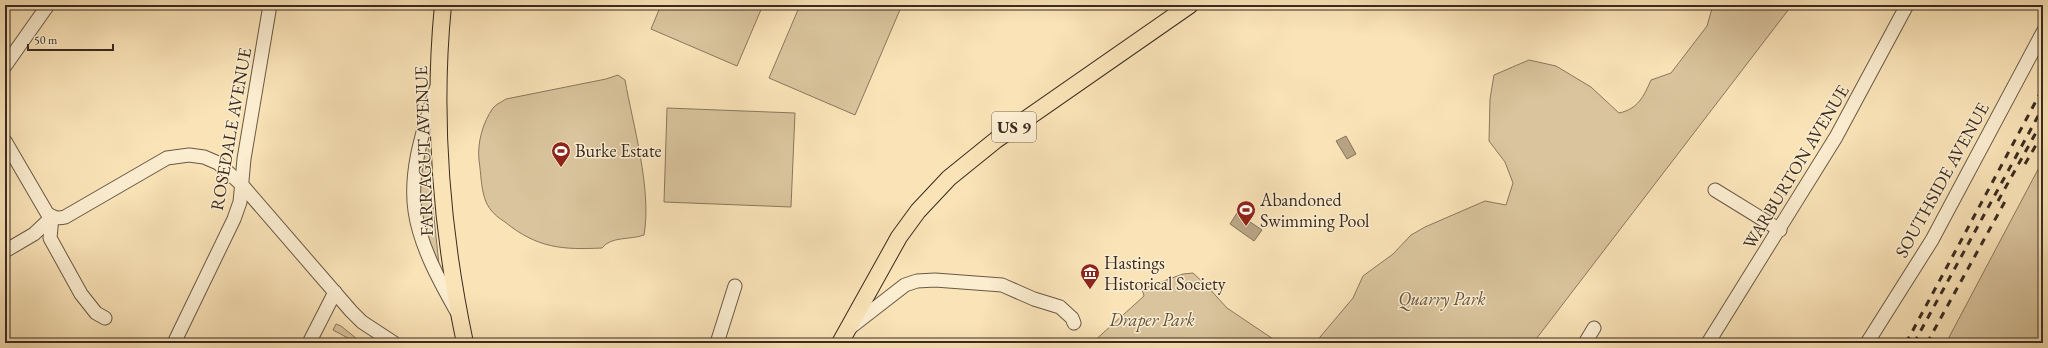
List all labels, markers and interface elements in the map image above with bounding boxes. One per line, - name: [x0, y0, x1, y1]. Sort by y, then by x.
- scale bar: [28, 26, 113, 52]
- text: 50 m: [34, 32, 58, 48]
- street label: ROSEDALE AVENUE: [205, 46, 256, 212]
- street label: FARRAGUT AVENUE: [409, 65, 438, 237]
- street label: WARBURTON AVENUE: [1737, 80, 1854, 253]
- street label: SOUTHSIDE AVENUE: [1889, 98, 1994, 261]
- road number: US 9: [992, 112, 1036, 142]
- place label: Burke Estate: [575, 139, 662, 162]
- sports icon: Burke Estate: [550, 140, 572, 168]
- place label: Abandoned Swimming Pool: [1259, 188, 1369, 232]
- sports icon: Abandoned Swimming Pool: [1235, 199, 1257, 227]
- place label: Hastings Historical Society: [1104, 251, 1226, 295]
- museum icon: Hastings Historical Society: [1079, 262, 1101, 290]
- park label: Quarry Park: [1398, 287, 1486, 311]
- park label: Draper Park: [1108, 308, 1195, 332]

